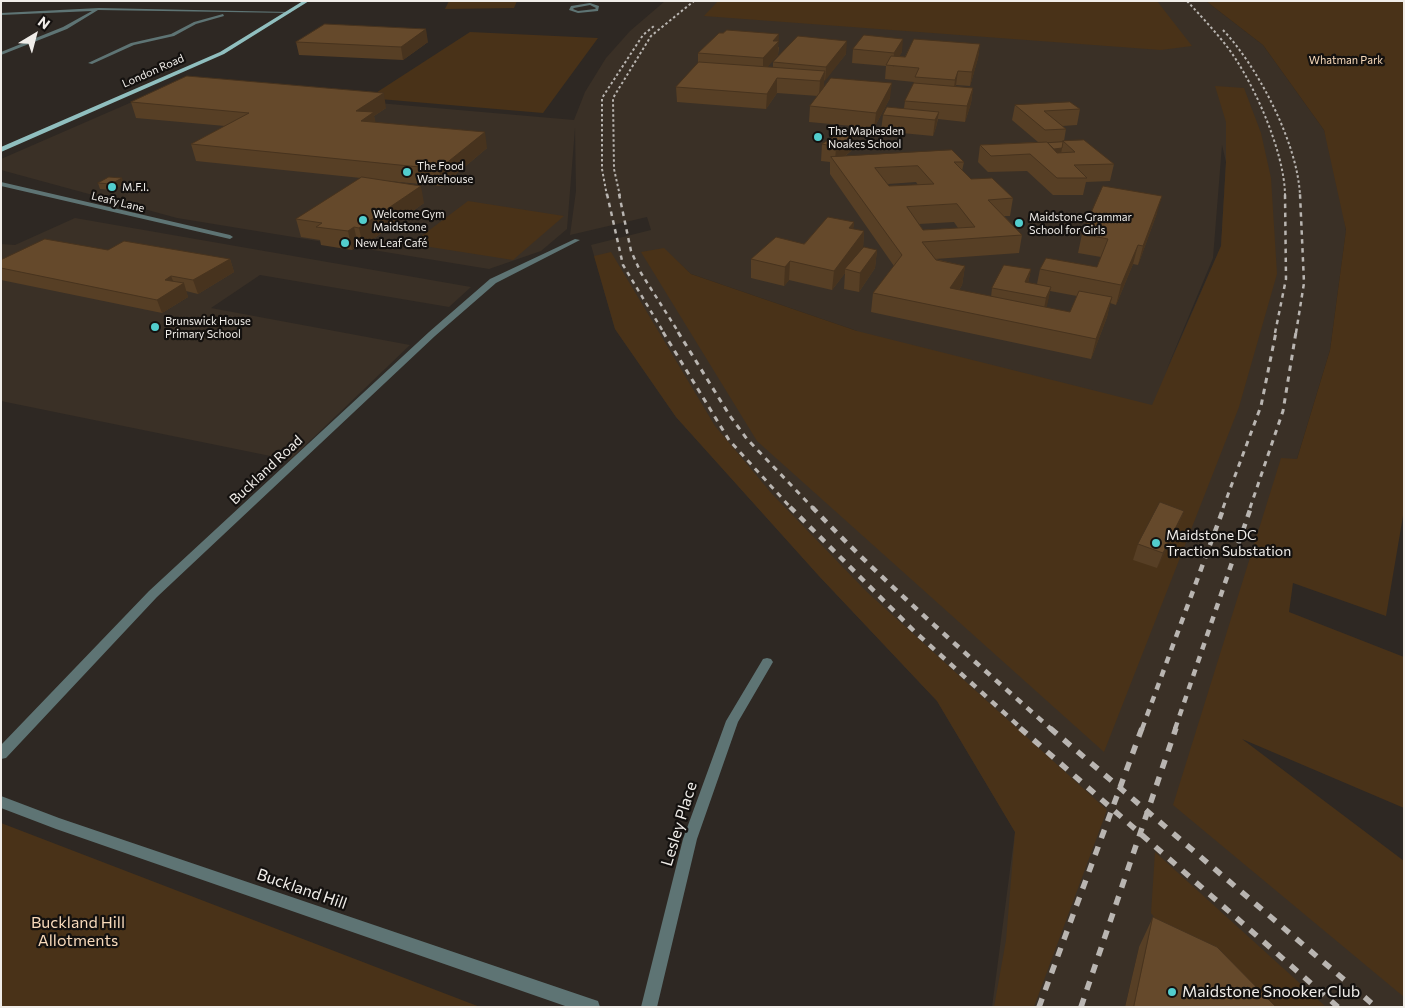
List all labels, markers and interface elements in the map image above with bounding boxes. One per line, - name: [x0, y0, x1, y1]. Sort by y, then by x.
- north arrow: [10, 10, 60, 60]
- text: N: [35, 13, 54, 33]
- street label: London Road: [120, 52, 186, 90]
- park label: Whatman Park: [1309, 53, 1383, 67]
- place label: The Maplesden Noakes School: [828, 124, 904, 150]
- marker: The Maplesden Noakes School: [812, 131, 824, 143]
- place label: The Food Warehouse: [417, 159, 473, 185]
- marker: The Food Warehouse: [401, 166, 413, 178]
- place label: M.F.I.: [122, 180, 149, 194]
- marker: M.F.I.: [106, 181, 118, 193]
- street label: Leafy Lane: [90, 189, 146, 215]
- place label: Welcome Gym Maidstone: [373, 207, 445, 233]
- place label: Maidstone Grammar School for Girls: [1029, 210, 1132, 236]
- marker: Welcome Gym Maidstone: [357, 214, 369, 226]
- marker: Maidstone Grammar School for Girls: [1013, 217, 1025, 229]
- place label: New Leaf Café: [355, 236, 427, 250]
- marker: New Leaf Café: [339, 237, 351, 249]
- place label: Brunswick House Primary School: [165, 314, 251, 340]
- marker: Brunswick House Primary School: [149, 321, 161, 333]
- street label: Buckland Road: [226, 432, 306, 508]
- place label: Maidstone DC Traction Substation: [1166, 527, 1291, 560]
- marker: Maidstone DC Traction Substation: [1150, 537, 1162, 549]
- street label: Lesley Place: [657, 779, 701, 869]
- street label: Buckland Hill: [254, 865, 350, 913]
- park label: Buckland Hill Allotments: [31, 913, 125, 951]
- place label: Maidstone Snooker Club: [1182, 982, 1360, 1002]
- marker: Maidstone Snooker Club: [1166, 986, 1178, 998]

